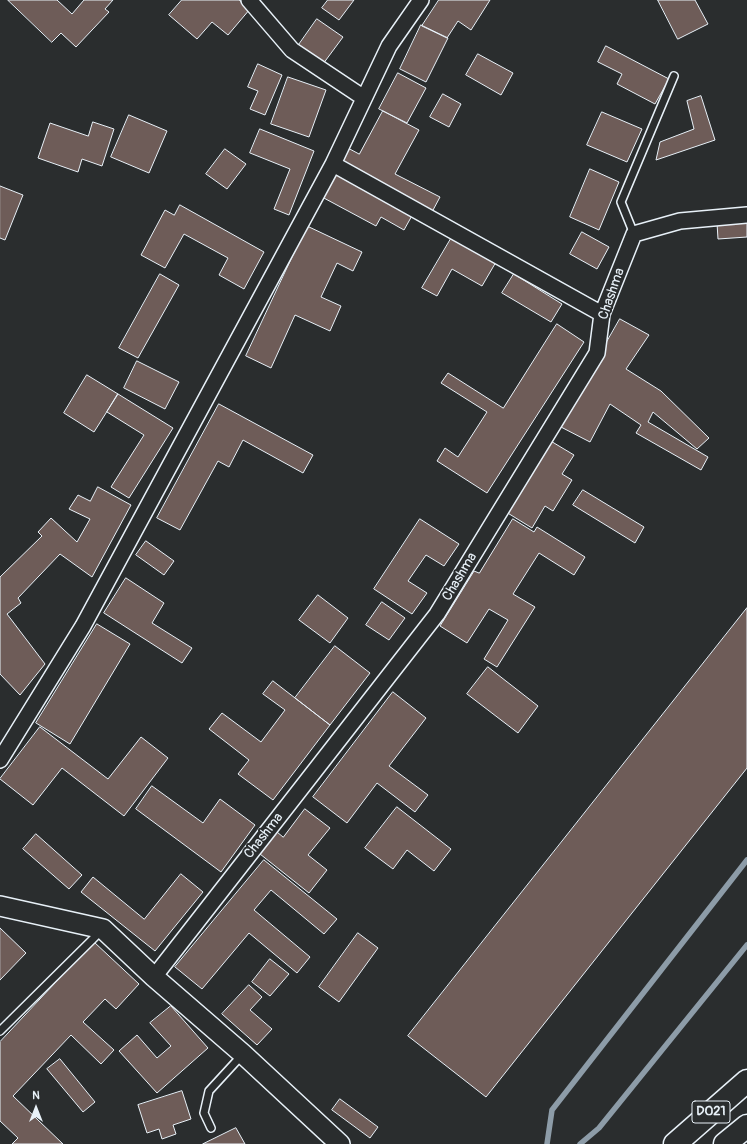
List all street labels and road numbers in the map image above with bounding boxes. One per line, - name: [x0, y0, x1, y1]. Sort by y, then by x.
- street label: Chashma: [595, 266, 629, 322]
- street label: Chashma: [439, 550, 481, 604]
- street label: Chashma: [241, 810, 287, 862]
- road number: D021: [692, 1101, 730, 1123]

